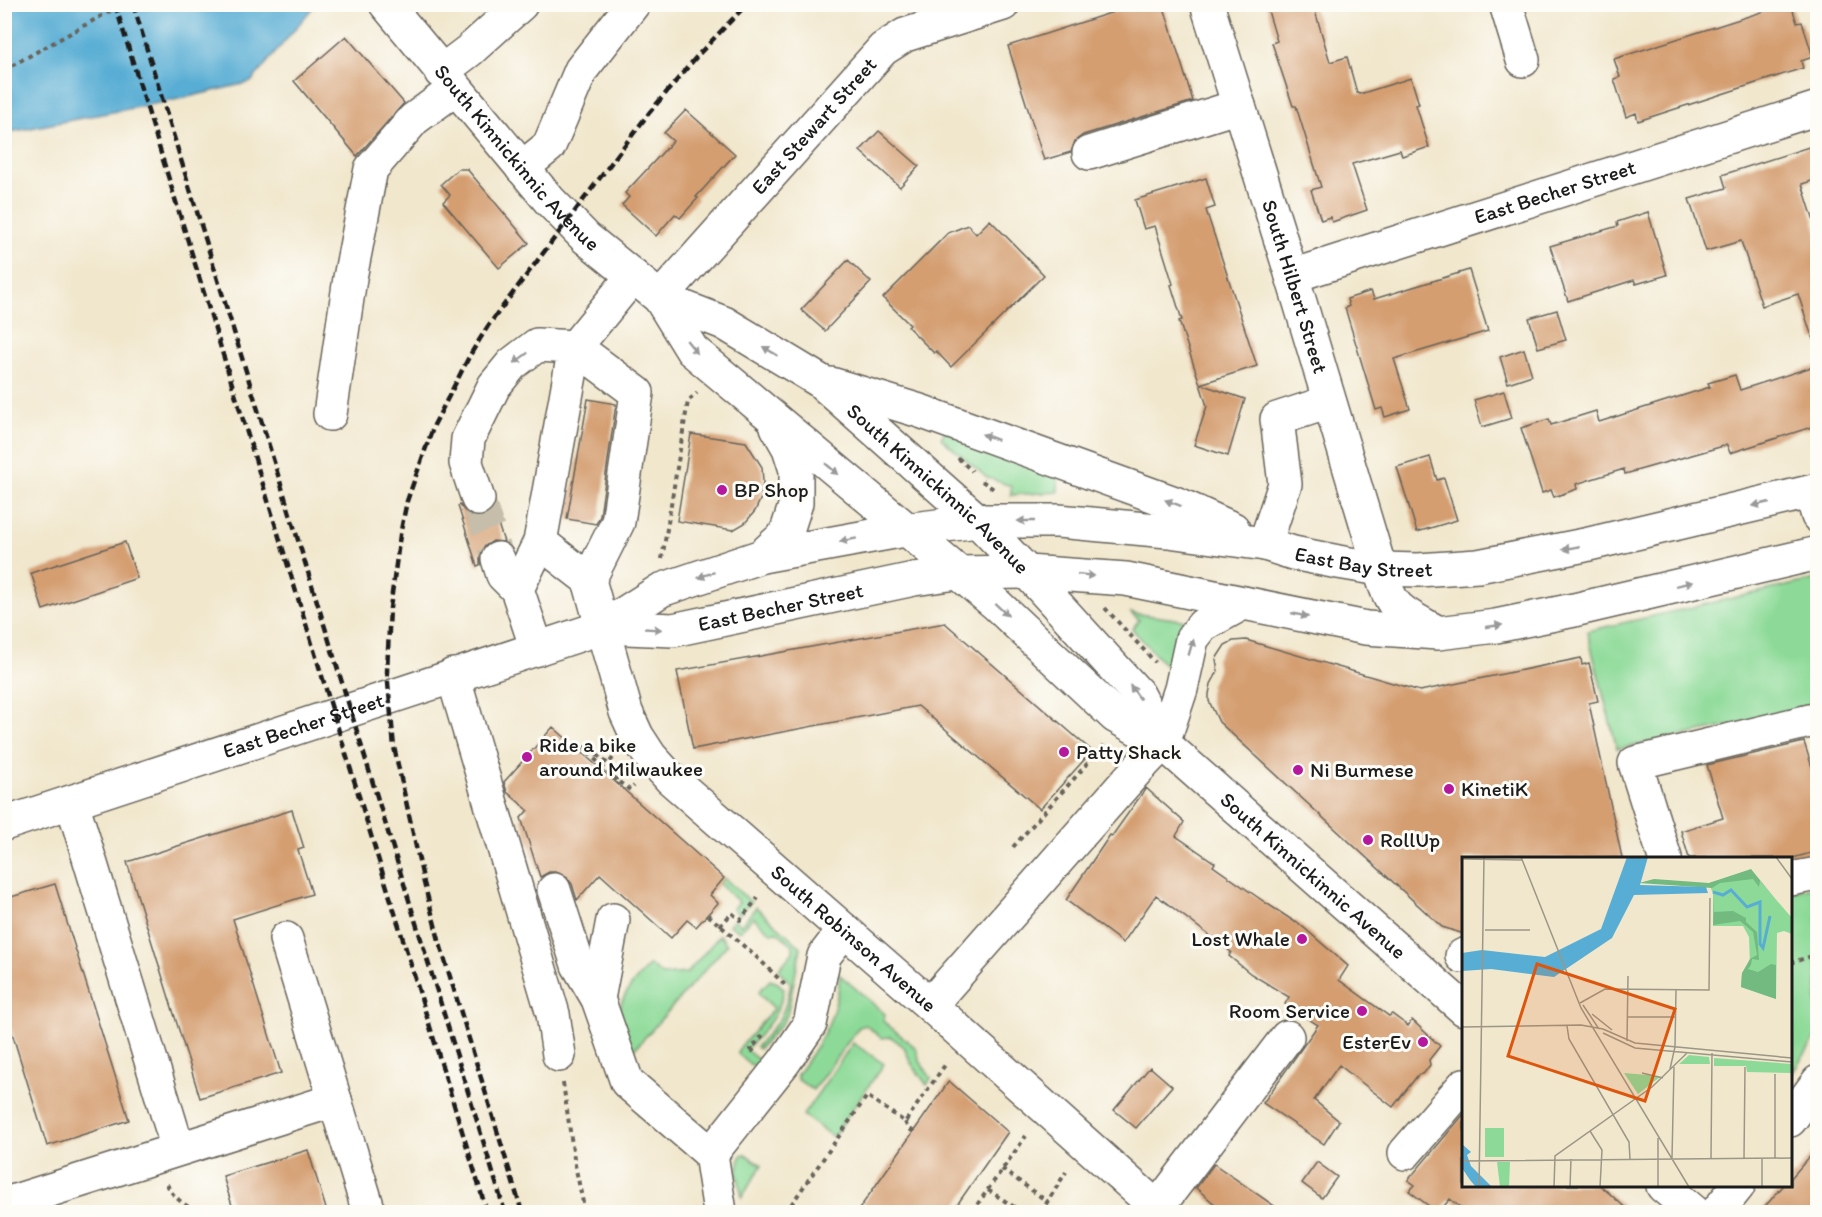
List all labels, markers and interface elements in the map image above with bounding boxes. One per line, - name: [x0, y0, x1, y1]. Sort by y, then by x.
- street label: East Stewart Street: [746, 52, 882, 199]
- street label: South Kinnickinnic Avenue: [429, 59, 605, 256]
- street label: East Becher Street: [1471, 154, 1639, 229]
- street label: South Hilbert Street: [1257, 197, 1334, 376]
- one-way arrow: [685, 339, 698, 355]
- one-way arrow: [762, 345, 778, 356]
- one-way arrow: [513, 351, 529, 364]
- street label: South Kinnickinnic Avenue: [842, 398, 1035, 579]
- one-way arrow: [981, 431, 999, 441]
- one-way arrow: [824, 462, 840, 475]
- place label: BP Shop: [734, 477, 809, 502]
- marker: BP Shop: [715, 483, 729, 497]
- one-way arrow: [1164, 497, 1182, 507]
- one-way arrow: [1751, 499, 1770, 509]
- one-way arrow: [1016, 516, 1035, 526]
- one-way arrow: [838, 536, 857, 545]
- street label: East Bay Street: [1293, 541, 1433, 582]
- one-way arrow: [1561, 544, 1580, 553]
- one-way arrow: [1076, 570, 1095, 580]
- one-way arrow: [697, 571, 715, 580]
- street label: East Becher Street: [696, 577, 865, 636]
- one-way arrow: [1675, 579, 1693, 589]
- one-way arrow: [994, 603, 1009, 616]
- one-way arrow: [1291, 611, 1310, 621]
- one-way arrow: [1484, 622, 1503, 631]
- one-way arrow: [643, 625, 662, 634]
- one-way arrow: [1187, 638, 1196, 656]
- one-way arrow: [1129, 684, 1141, 700]
- street label: East Becher Street: [219, 687, 387, 763]
- place label: Ride a bike around Milwaukee: [539, 732, 703, 781]
- place label: Patty Shack: [1076, 739, 1181, 764]
- marker: Patty Shack: [1057, 745, 1071, 759]
- marker: Ride a bike around Milwaukee: [520, 750, 534, 764]
- place label: Ni Burmese: [1310, 757, 1414, 782]
- marker: Ni Burmese: [1291, 763, 1305, 777]
- place label: KinetiK: [1461, 776, 1528, 801]
- marker: KinetiK: [1442, 782, 1456, 796]
- street label: South Kinnickinnic Avenue: [1215, 787, 1411, 964]
- place label: RollUp: [1380, 827, 1440, 852]
- marker: RollUp: [1361, 833, 1375, 847]
- inset map: [1462, 857, 1792, 1187]
- street label: South Robinson Avenue: [766, 859, 942, 1017]
- place label: Lost Whale: [1191, 926, 1290, 951]
- marker: Lost Whale: [1295, 932, 1309, 946]
- place label: Room Service: [1229, 998, 1350, 1023]
- marker: Room Service: [1355, 1004, 1369, 1018]
- place label: EsterEv: [1342, 1029, 1411, 1054]
- marker: EsterEv: [1416, 1035, 1430, 1049]

